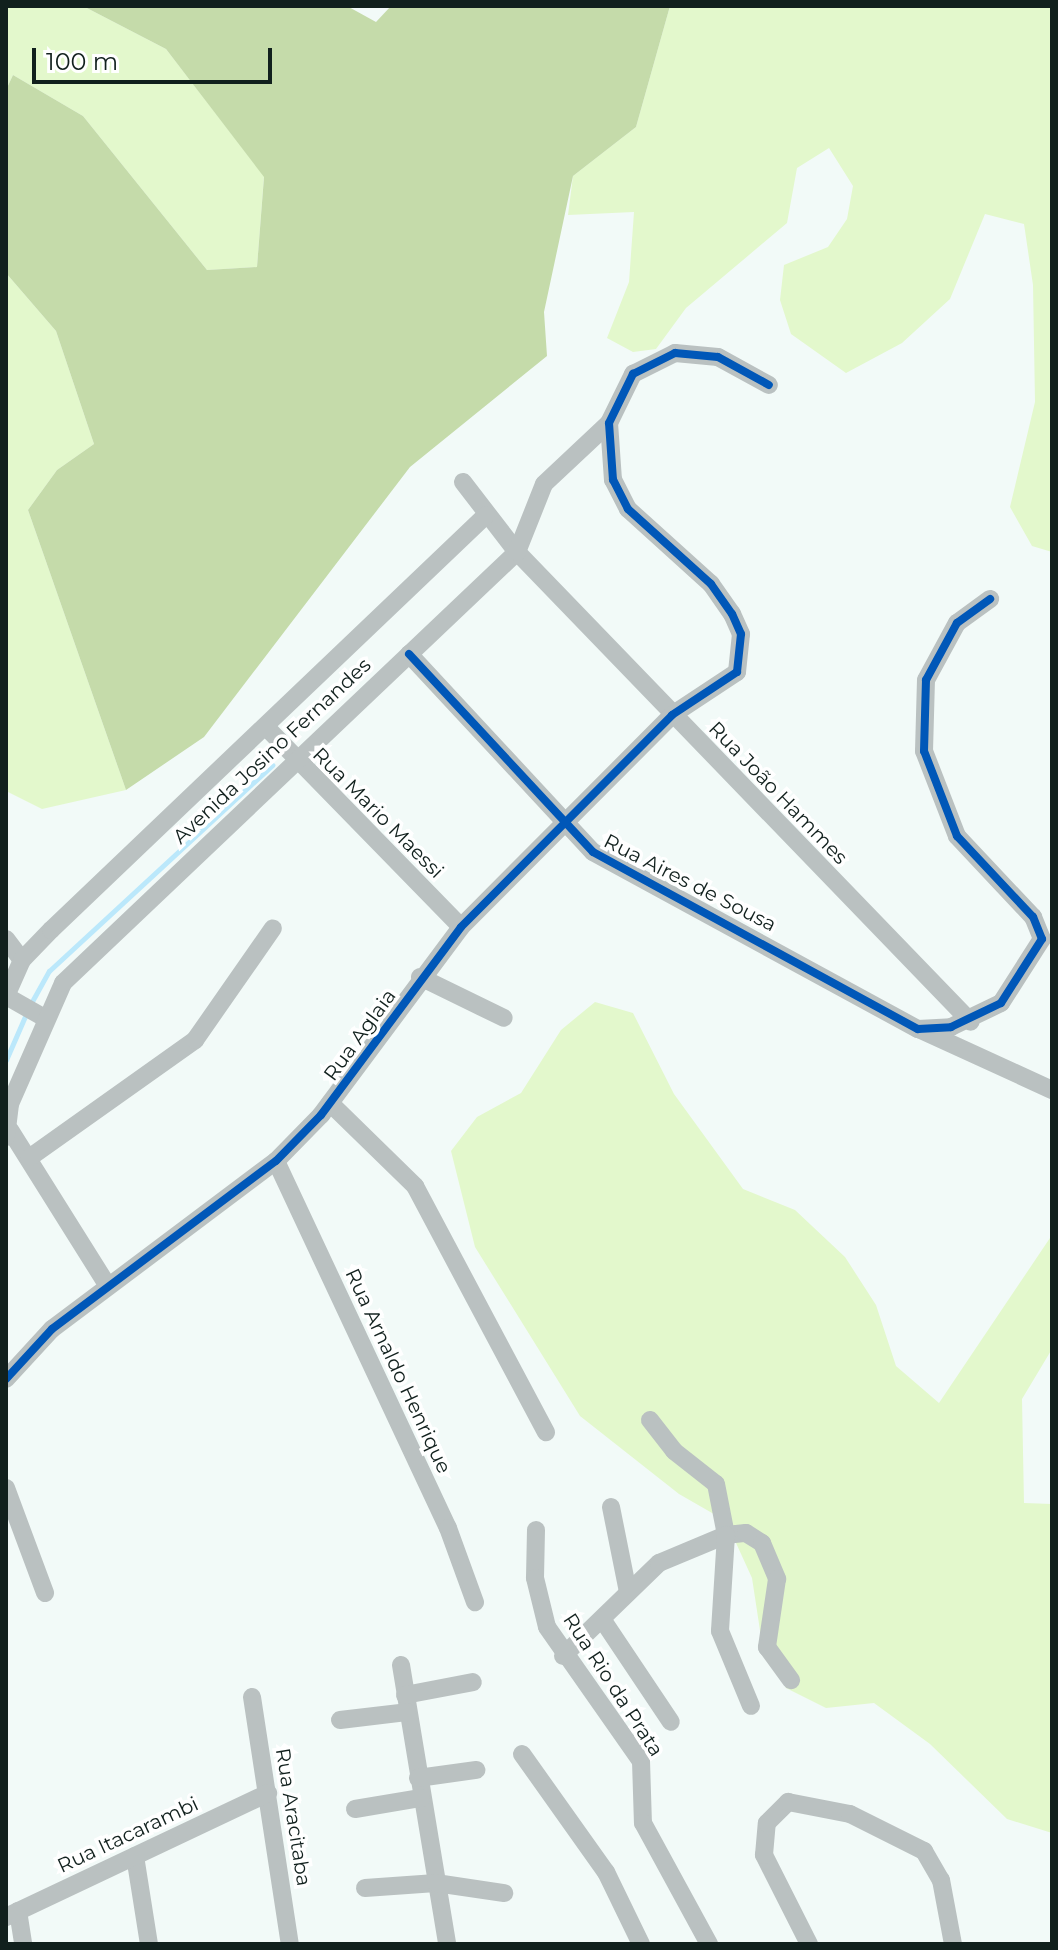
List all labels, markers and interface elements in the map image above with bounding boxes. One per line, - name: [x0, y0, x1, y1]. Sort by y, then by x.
- scale bar: [36, 32, 276, 82]
- text: 100 m: [46, 47, 118, 76]
- street label: Avenida Josino Fernandes: [168, 653, 376, 849]
- street label: Rua João Hammes: [704, 717, 852, 869]
- street label: Rua Mario Maessi: [308, 743, 448, 883]
- street label: Rua Aires de Sousa: [600, 829, 780, 937]
- street label: Rua Aglaia: [319, 985, 401, 1085]
- street label: Rua Arnaldo Henrique: [340, 1265, 456, 1477]
- street label: Rua Rio da Prata: [558, 1609, 668, 1761]
- street label: Rua Aracitaba: [270, 1746, 316, 1888]
- street label: Rua Itacarambi: [54, 1792, 202, 1878]

